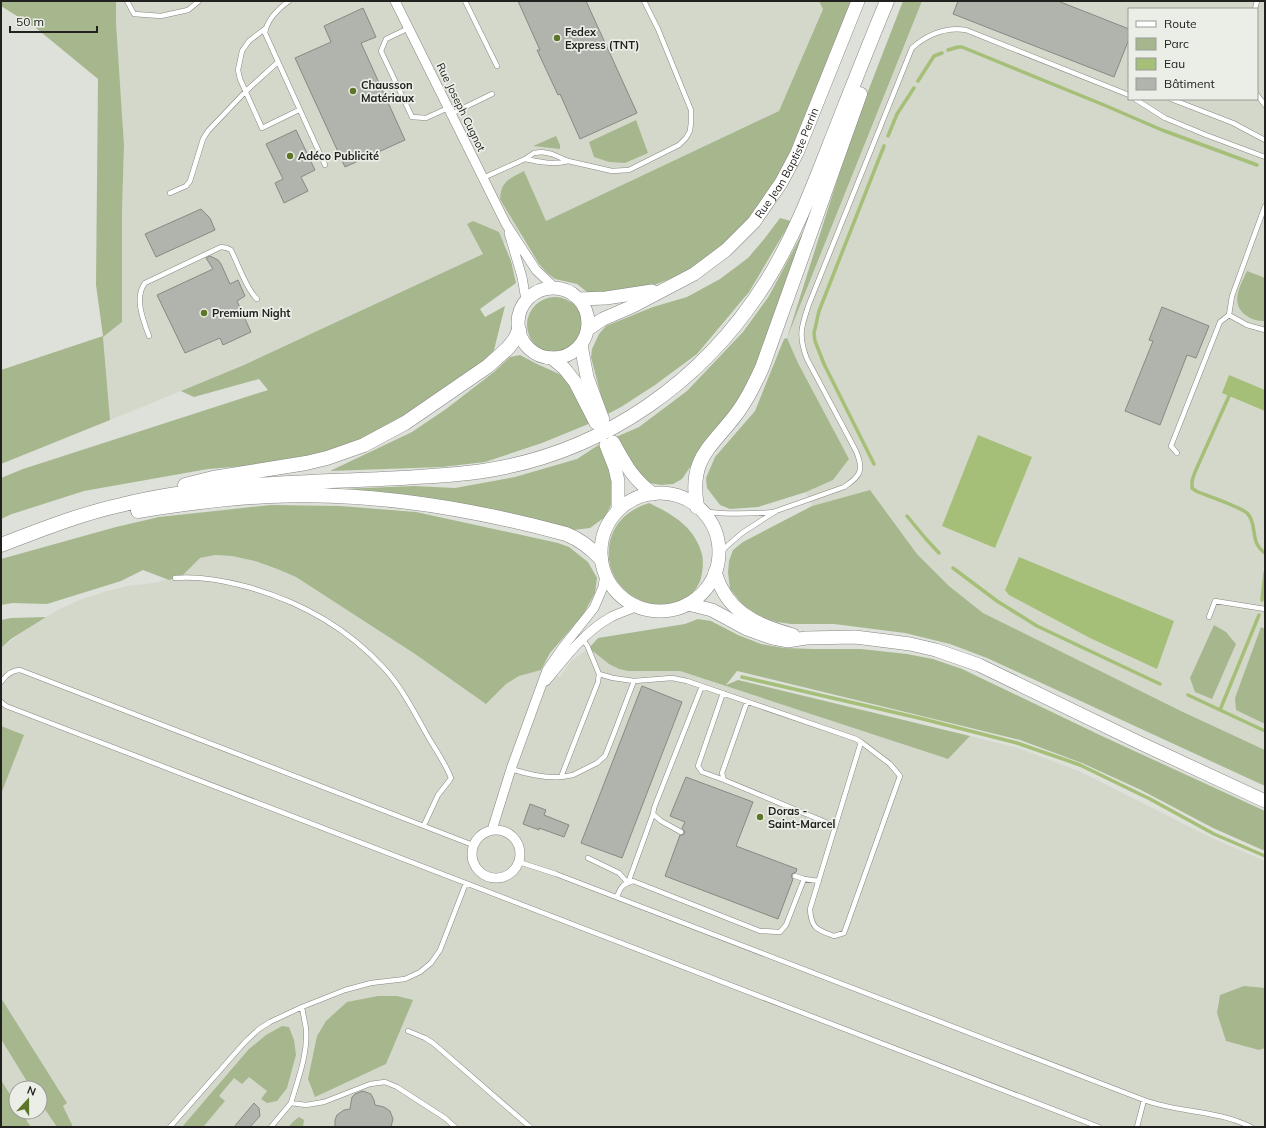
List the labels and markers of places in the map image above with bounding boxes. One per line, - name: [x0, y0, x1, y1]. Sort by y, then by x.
- place label: Fedex Express (TNT): [565, 25, 639, 52]
- marker: Fedex Express (TNT): [552, 33, 562, 43]
- place label: Chausson Matériaux: [361, 78, 415, 105]
- marker: Chausson Matériaux: [348, 86, 358, 96]
- place label: Adéco Publicité: [298, 149, 379, 163]
- marker: Adéco Publicité: [285, 151, 295, 161]
- place label: Premium Night: [212, 306, 291, 320]
- marker: Premium Night: [199, 308, 209, 318]
- place label: Doras - Saint-Marcel: [768, 804, 835, 831]
- marker: Doras - Saint-Marcel: [755, 812, 765, 822]

